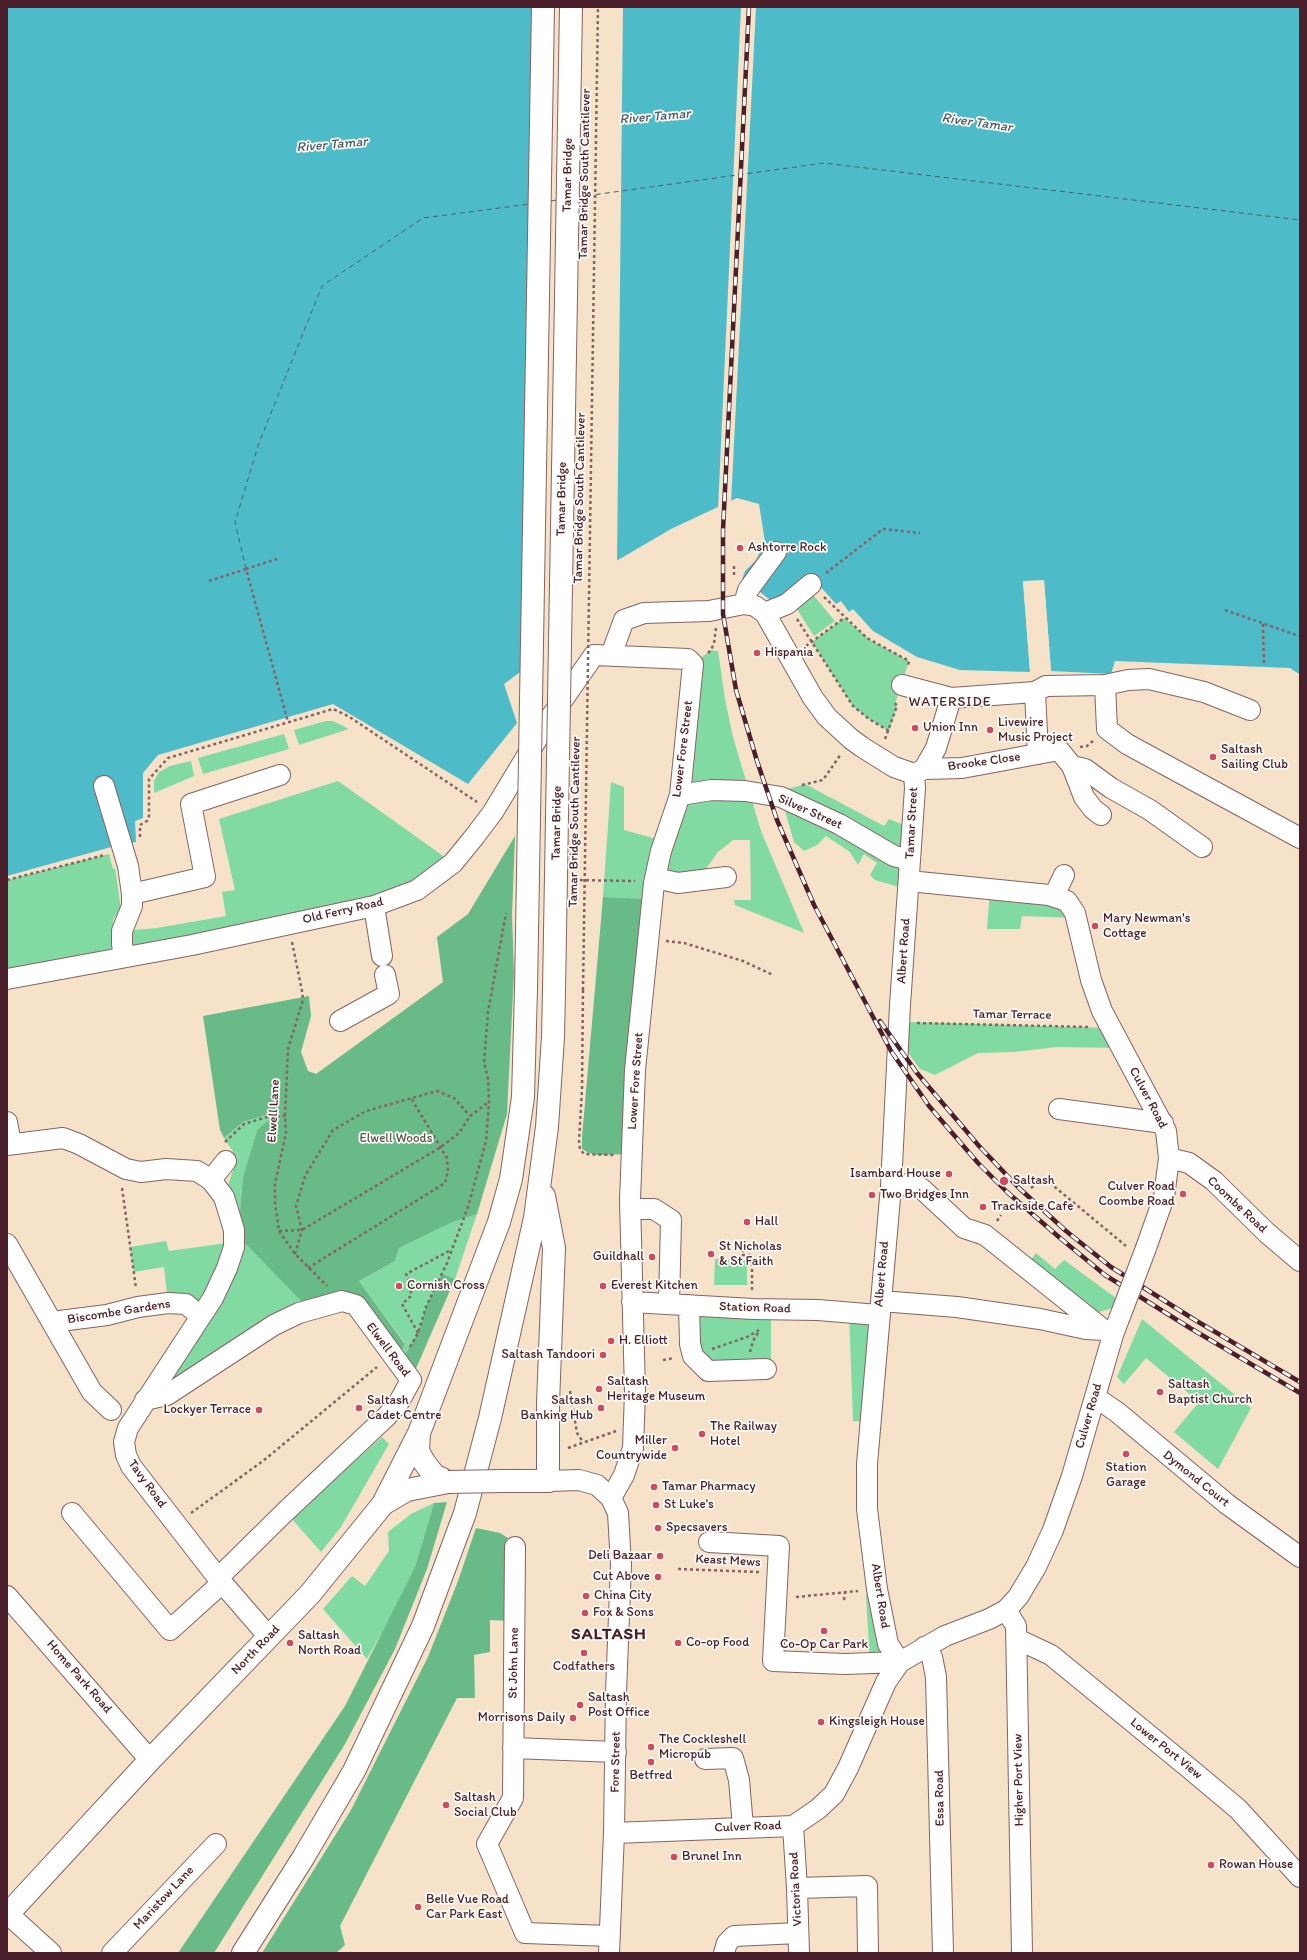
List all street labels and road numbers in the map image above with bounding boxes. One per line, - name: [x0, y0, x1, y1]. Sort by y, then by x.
- street label: Tamar Bridge South Cantilever: [576, 88, 594, 260]
- street label: Tamar Bridge: [560, 138, 576, 212]
- street label: Tamar Bridge South Cantilever: [571, 412, 589, 584]
- street label: Tamar Bridge: [554, 462, 570, 536]
- street label: Lower Fore Street: [669, 700, 697, 798]
- street label: Tamar Bridge South Cantilever: [566, 736, 584, 908]
- street label: Brooke Close: [947, 749, 1021, 775]
- street label: Tamar Bridge: [549, 786, 565, 860]
- street label: Tamar Street: [902, 786, 922, 860]
- street label: Silver Street: [775, 791, 845, 833]
- street label: Old Ferry Road: [301, 894, 385, 928]
- street label: Albert Road: [894, 918, 914, 984]
- street label: Tamar Terrace: [972, 1007, 1052, 1023]
- street label: Lower Fore Street: [625, 1032, 647, 1130]
- street label: Culver Road: [1125, 1065, 1171, 1131]
- street label: Elwell Lane: [265, 1079, 283, 1143]
- street label: Coombe Road: [1204, 1173, 1270, 1237]
- street label: Albert Road: [871, 1240, 893, 1308]
- street label: Biscombe Gardens: [66, 1296, 172, 1328]
- street label: Station Road: [719, 1299, 791, 1317]
- street label: Elwell Road: [362, 1320, 414, 1380]
- street label: Culver Road: [1072, 1381, 1106, 1451]
- street label: Dymond Court: [1159, 1447, 1233, 1511]
- street label: Tavy Road: [124, 1457, 170, 1511]
- street label: Keast Mews: [695, 1551, 761, 1571]
- street label: Albert Road: [867, 1562, 893, 1630]
- street label: North Road: [228, 1622, 284, 1678]
- street label: St John Lane: [506, 1627, 522, 1699]
- street label: Home Park Road: [43, 1637, 115, 1717]
- street label: Lower Port View: [1127, 1715, 1205, 1783]
- street label: Fore Street: [608, 1731, 624, 1793]
- street label: Higher Port View: [1010, 1734, 1028, 1826]
- street label: Essa Road: [932, 1770, 948, 1826]
- street label: Culver Road: [714, 1818, 782, 1836]
- street label: Victoria Road: [786, 1851, 806, 1927]
- street label: Maristow Lane: [131, 1863, 197, 1933]

